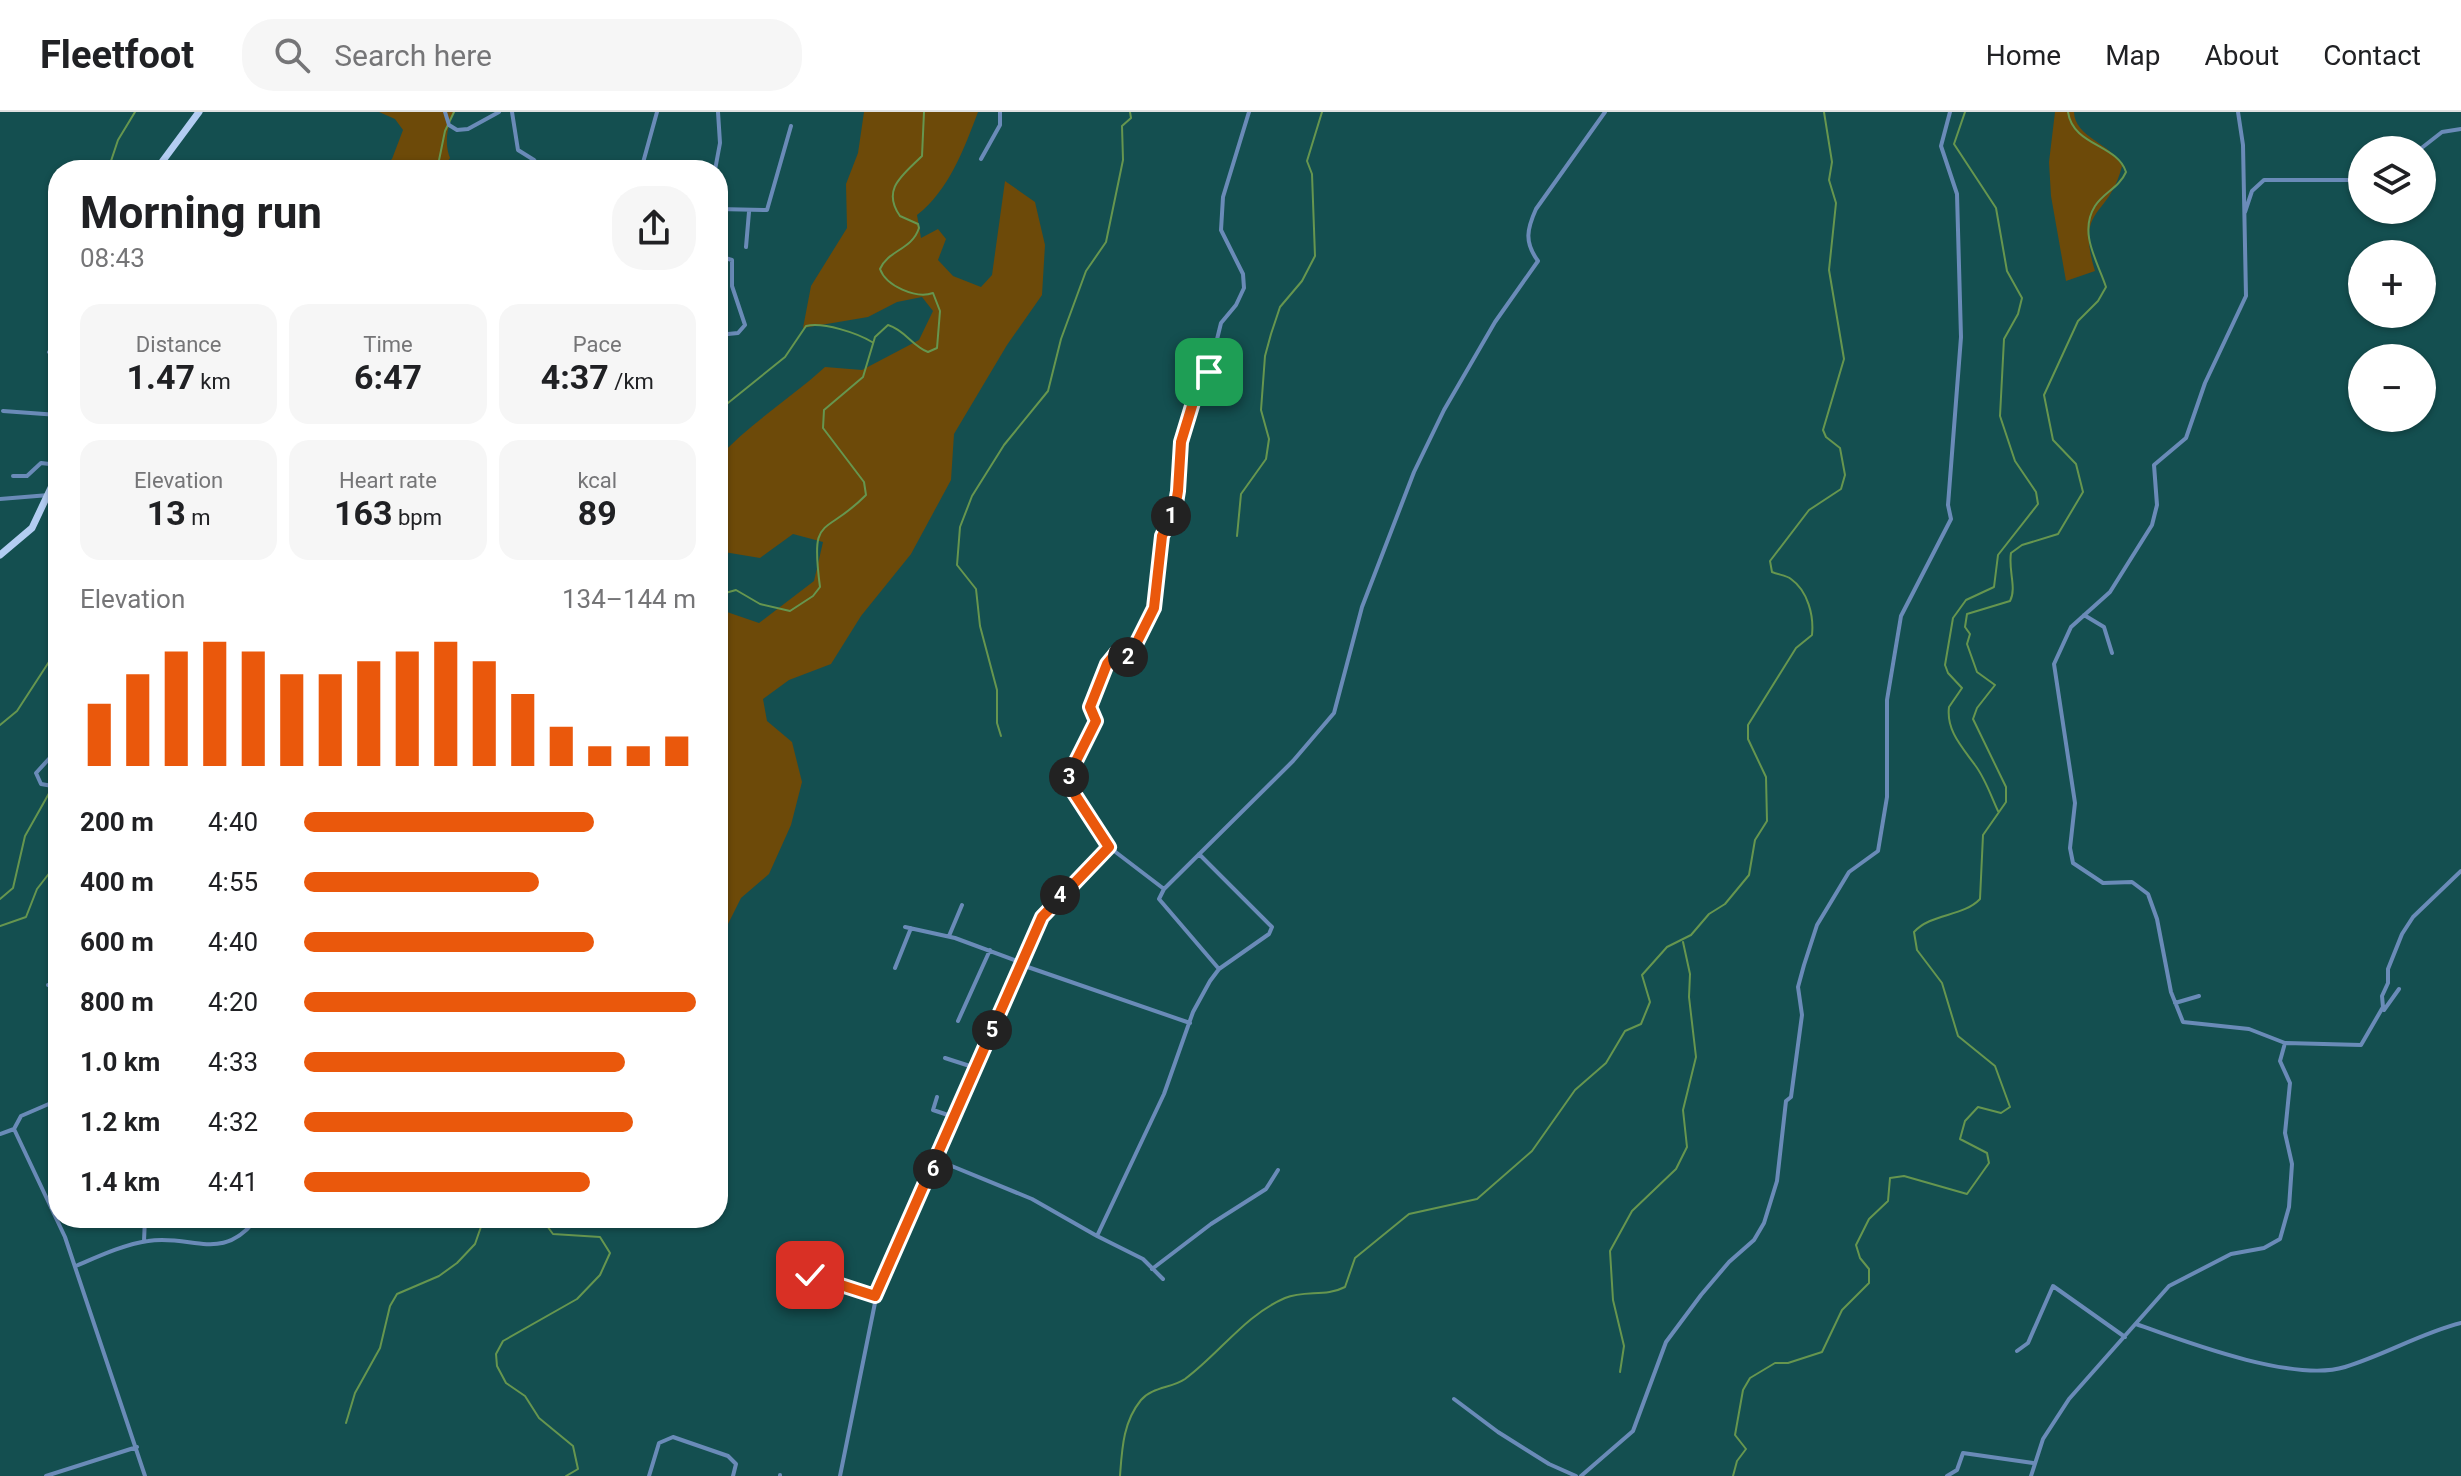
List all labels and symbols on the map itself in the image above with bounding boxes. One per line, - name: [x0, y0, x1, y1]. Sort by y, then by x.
- pin: [1175, 338, 1243, 406]
- pin: 1: [1151, 496, 1191, 536]
- pin: 2: [1108, 637, 1148, 677]
- pin: 3: [1049, 757, 1089, 797]
- pin: 4: [1040, 875, 1080, 915]
- pin: 5: [972, 1010, 1012, 1050]
- pin: 6: [913, 1149, 953, 1189]
- pin: [776, 1241, 844, 1309]

